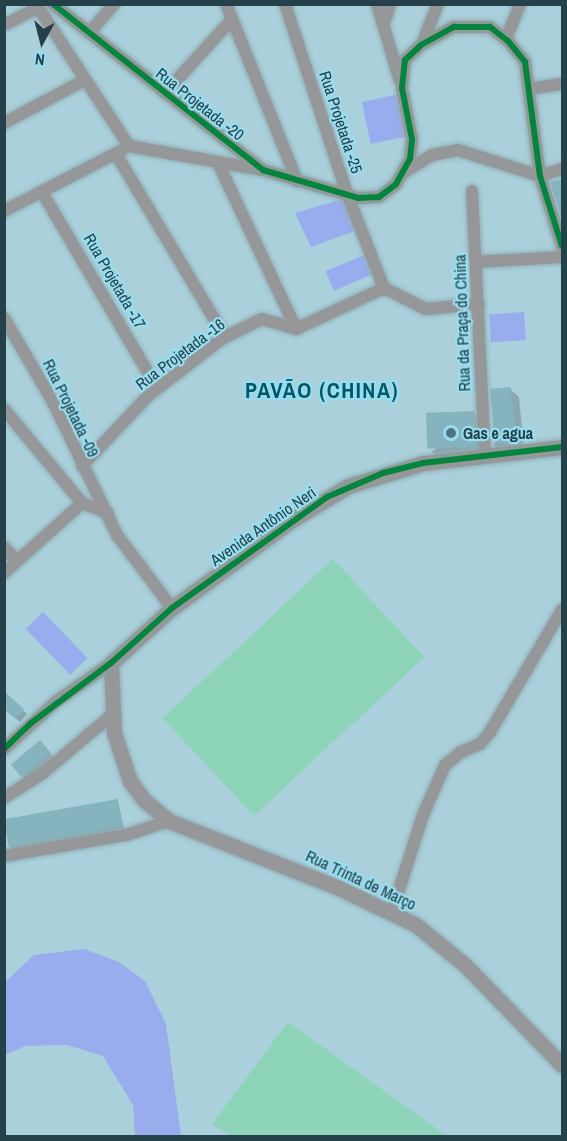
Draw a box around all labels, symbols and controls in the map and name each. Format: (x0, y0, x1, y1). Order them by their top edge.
north arrow (12, 12, 72, 72)
text: N (34, 48, 46, 71)
street label: Rua Projetada -20 (152, 64, 248, 144)
street label: Rua Projetada -25 (315, 68, 367, 176)
street label: Rua Projetada -17 (80, 230, 150, 332)
street label: Rua da Praça do China (450, 254, 474, 392)
street label: Rua Projetada -16 (132, 314, 228, 394)
street label: Rua Projetada -09 (39, 356, 103, 460)
district label: PAVÃO (CHINA) (245, 378, 399, 404)
place label: Gas e agua (463, 423, 533, 443)
marker: Gas e agua (444, 426, 458, 440)
street label: Avenida Antônio Neri (206, 482, 320, 570)
street label: Rua Trinta de Março (303, 846, 419, 914)

